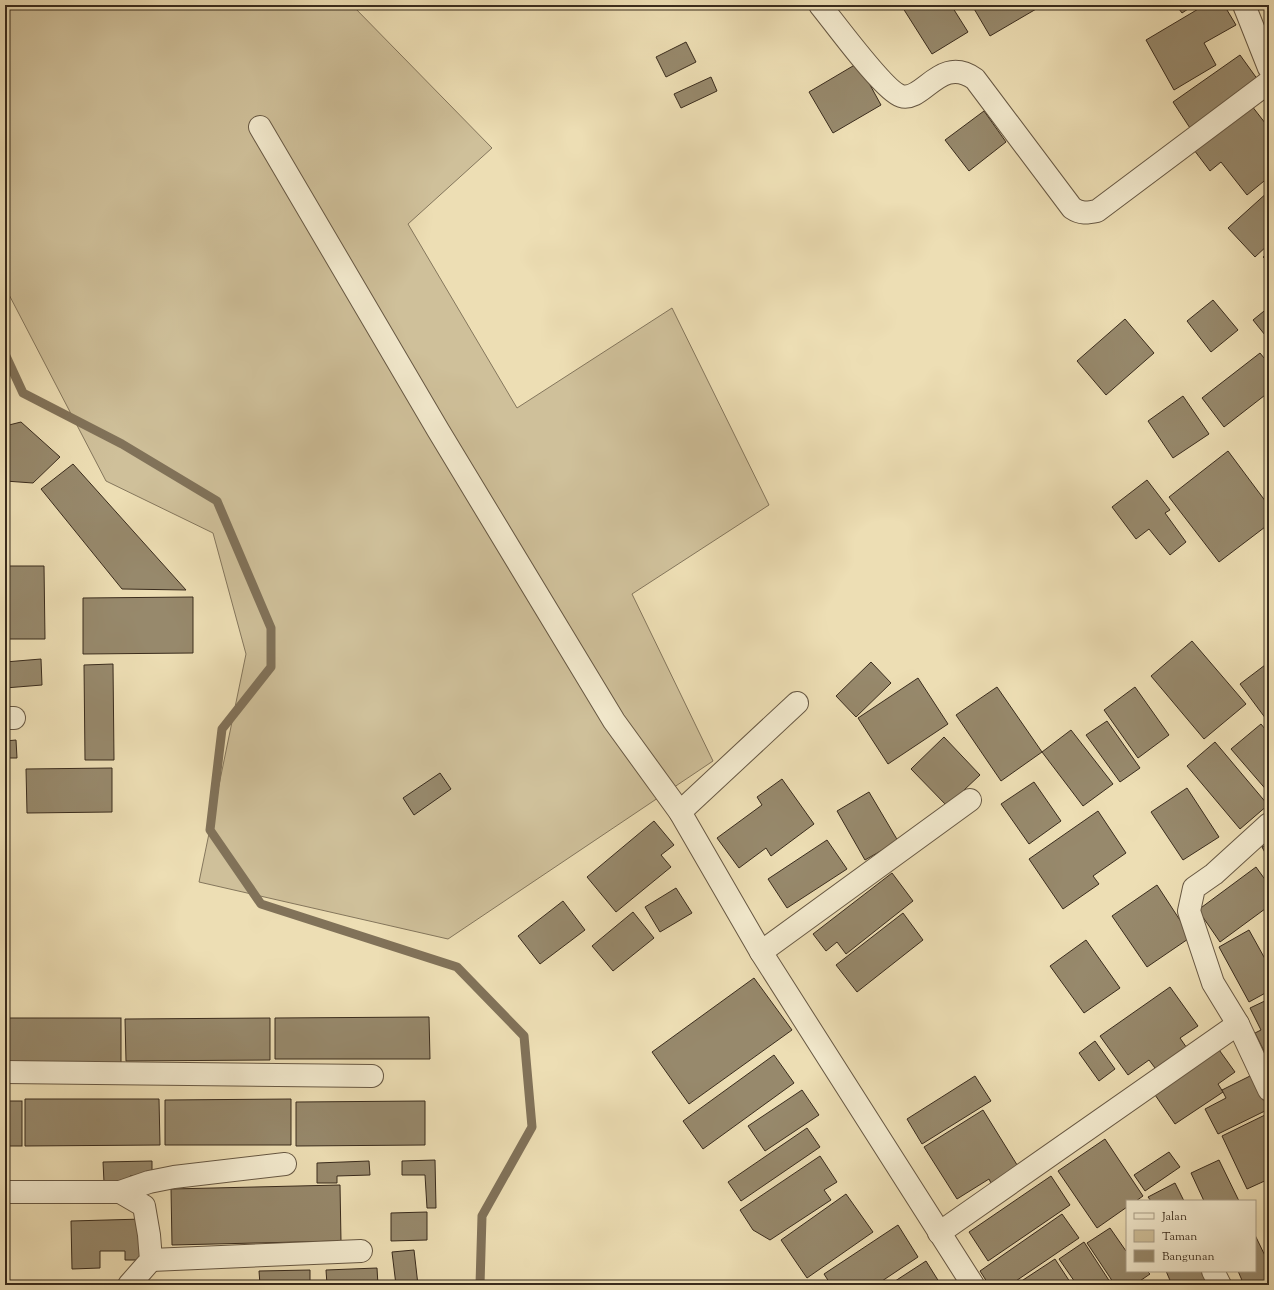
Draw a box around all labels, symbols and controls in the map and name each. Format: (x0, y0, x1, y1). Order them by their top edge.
legend (1126, 1200, 1256, 1272)
text: Jalan (1161, 1208, 1187, 1226)
text: Taman (1162, 1228, 1197, 1246)
text: Bangunan (1162, 1248, 1215, 1266)

